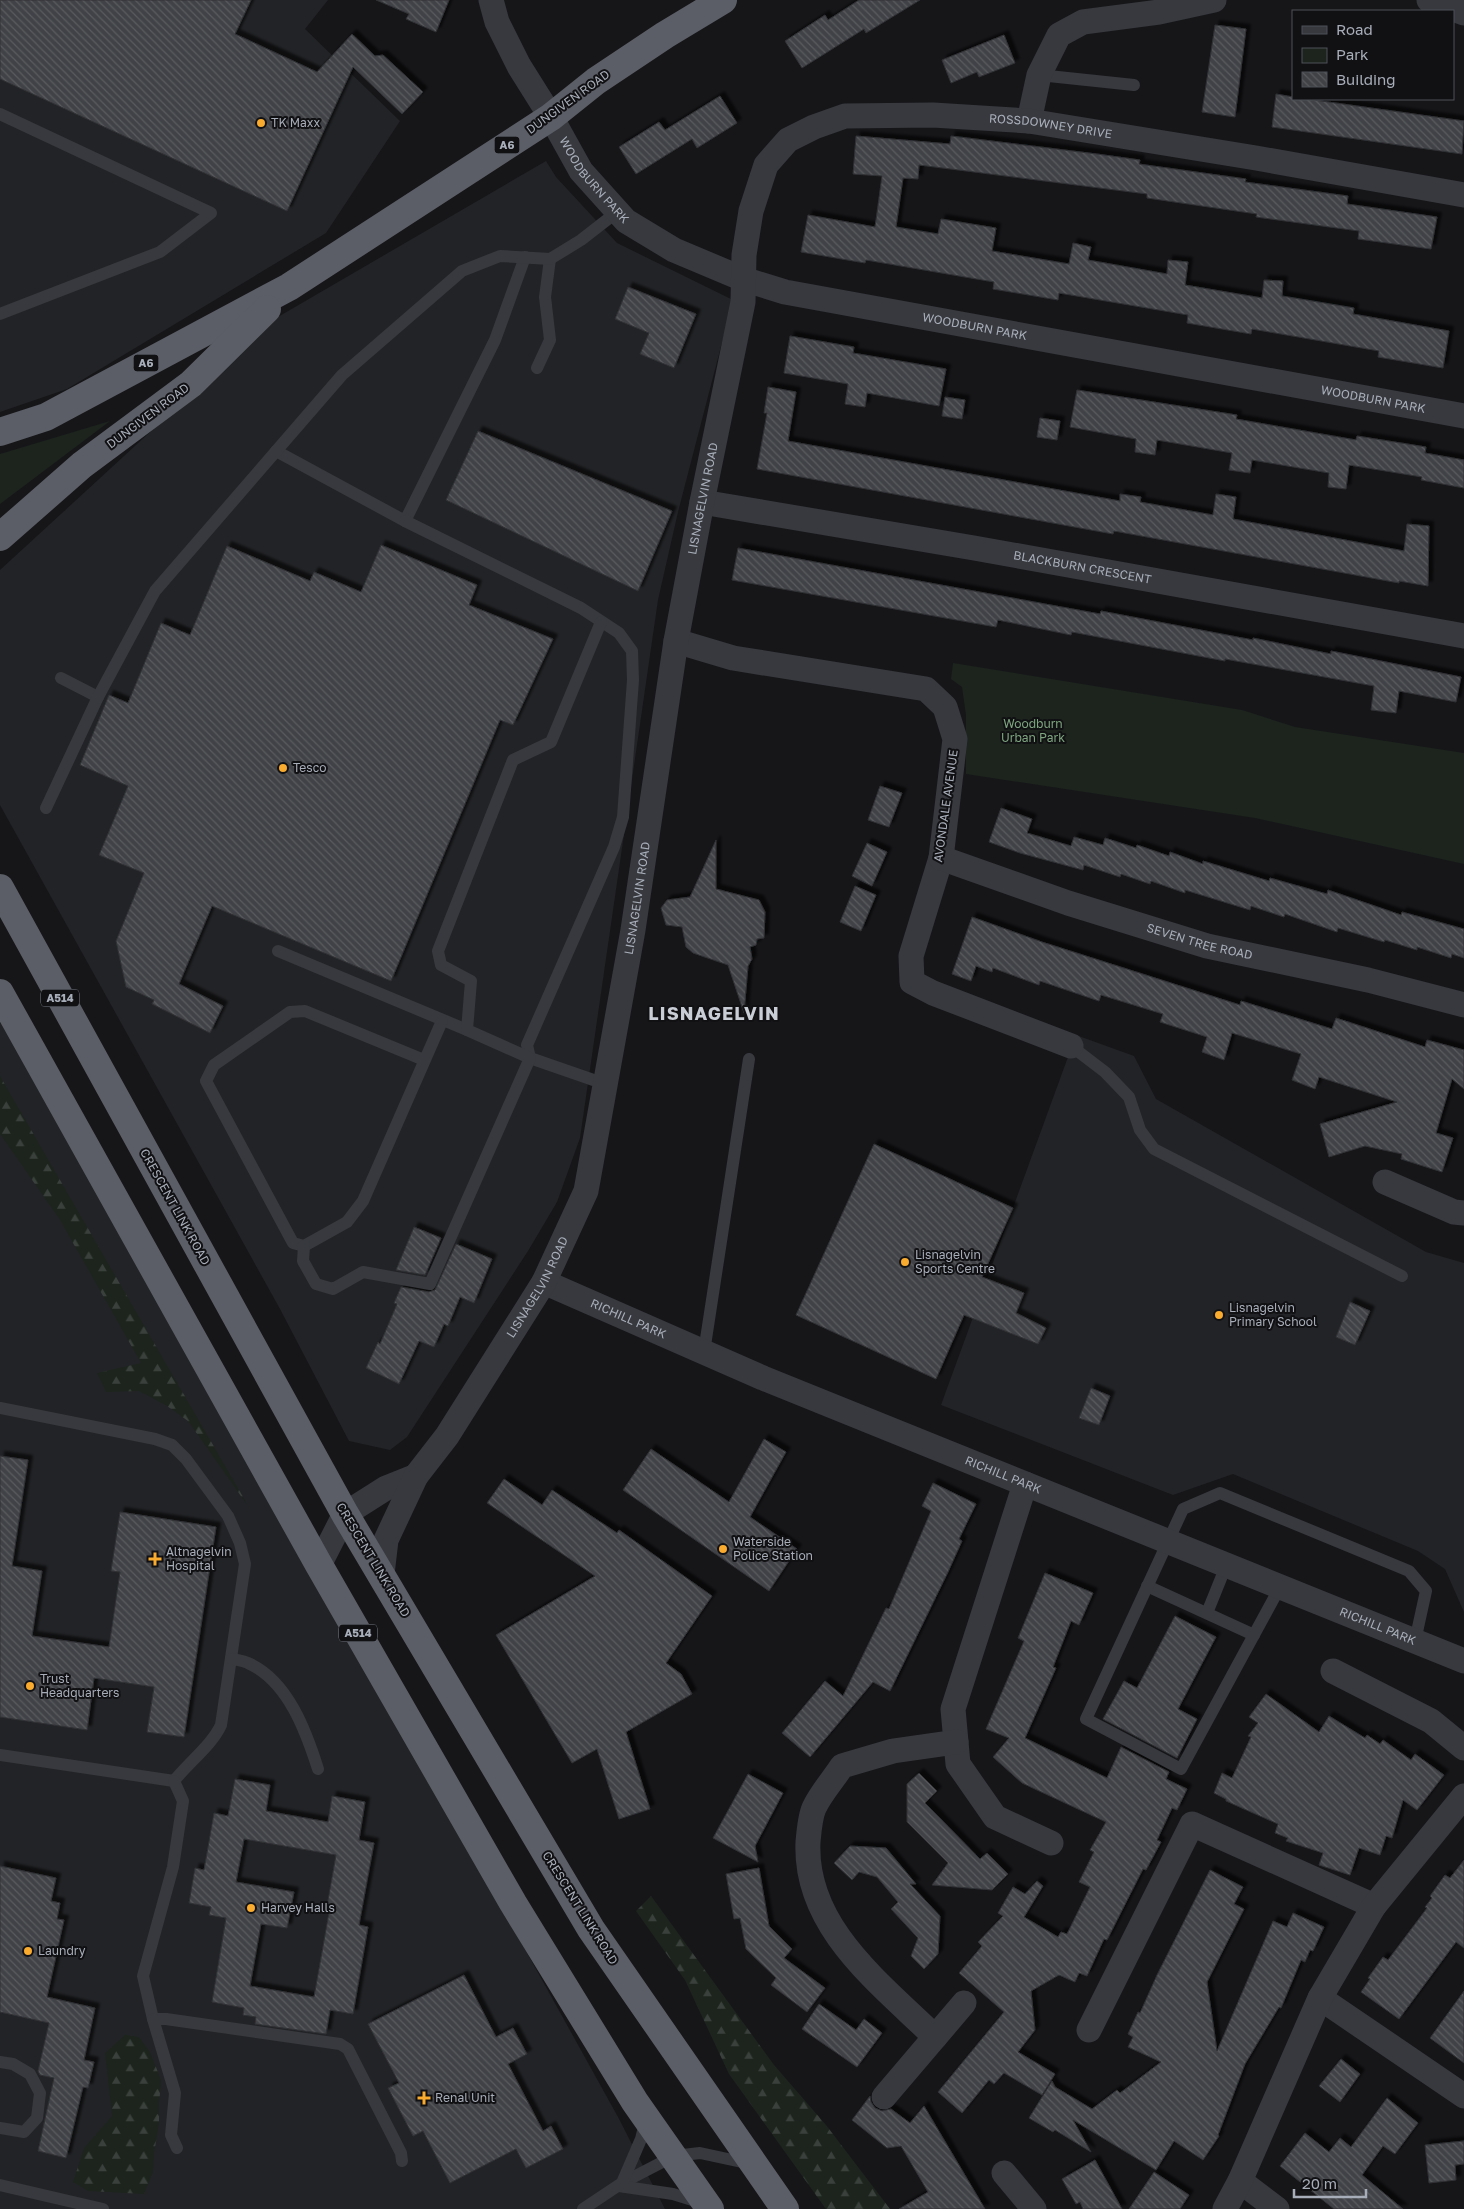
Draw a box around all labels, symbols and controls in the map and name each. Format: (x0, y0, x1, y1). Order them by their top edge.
legend (1292, 10, 1454, 100)
text: Road (1336, 20, 1373, 38)
text: Park (1336, 45, 1369, 63)
street label: DUNGIVEN ROAD (523, 66, 612, 137)
text: Building (1336, 70, 1396, 88)
street label: ROSSDOWNEY DRIVE (988, 111, 1113, 141)
place label: TK Maxx (271, 115, 321, 130)
marker: TK Maxx (255, 117, 267, 129)
street label: WOODBURN PARK (556, 134, 632, 226)
road number: A6 (494, 136, 520, 154)
street label: WOODBURN PARK (921, 309, 1028, 343)
road number: A6 (134, 354, 158, 372)
street label: DUNGIVEN ROAD (104, 380, 192, 451)
street label: WOODBURN PARK (1320, 382, 1427, 416)
street label: LISNAGELVIN ROAD (684, 441, 721, 556)
street label: BLACKBURN CRESCENT (1012, 547, 1153, 587)
park label: Woodburn Urban Park (1001, 716, 1065, 745)
street label: AVONDALE AVENUE (930, 749, 961, 863)
place label: Tesco (293, 760, 326, 775)
marker: Tesco (277, 762, 289, 774)
street label: LISNAGELVIN ROAD (621, 841, 653, 956)
street label: SEVEN TREE ROAD (1145, 920, 1254, 962)
road number: A514 (41, 990, 79, 1006)
district label: LISNAGELVIN (648, 1002, 780, 1024)
street label: CRESCENT LINK ROAD (137, 1146, 214, 1268)
street label: LISNAGELVIN ROAD (503, 1234, 571, 1340)
place label: Lisnagelvin Sports Centre (915, 1247, 995, 1276)
marker: Lisnagelvin Sports Centre (899, 1256, 911, 1268)
street label: RICHILL PARK (588, 1295, 669, 1342)
place label: Lisnagelvin Primary School (1229, 1300, 1317, 1329)
marker: Lisnagelvin Primary School (1213, 1309, 1225, 1321)
street label: RICHILL PARK (963, 1452, 1044, 1497)
street label: CRESCENT LINK ROAD (333, 1500, 413, 1620)
place label: Waterside Police Station (733, 1534, 813, 1563)
marker: Waterside Police Station (717, 1543, 729, 1555)
place label: Altnagelvin Hospital (166, 1544, 232, 1573)
marker: Altnagelvin Hospital (148, 1552, 162, 1566)
street label: RICHILL PARK (1337, 1604, 1418, 1648)
road number: A514 (339, 1625, 377, 1642)
place label: Trust Headquarters (40, 1671, 119, 1700)
marker: Trust Headquarters (24, 1680, 36, 1692)
street label: CRESCENT LINK ROAD (539, 1848, 621, 1967)
place label: Harvey Halls (261, 1900, 335, 1915)
marker: Harvey Halls (245, 1902, 257, 1914)
place label: Laundry (38, 1943, 86, 1958)
marker: Laundry (22, 1945, 34, 1957)
place label: Renal Unit (435, 2090, 495, 2105)
marker: Renal Unit (417, 2091, 431, 2105)
scale bar (1294, 2166, 1366, 2198)
text: 20 m (1302, 2174, 1337, 2192)

